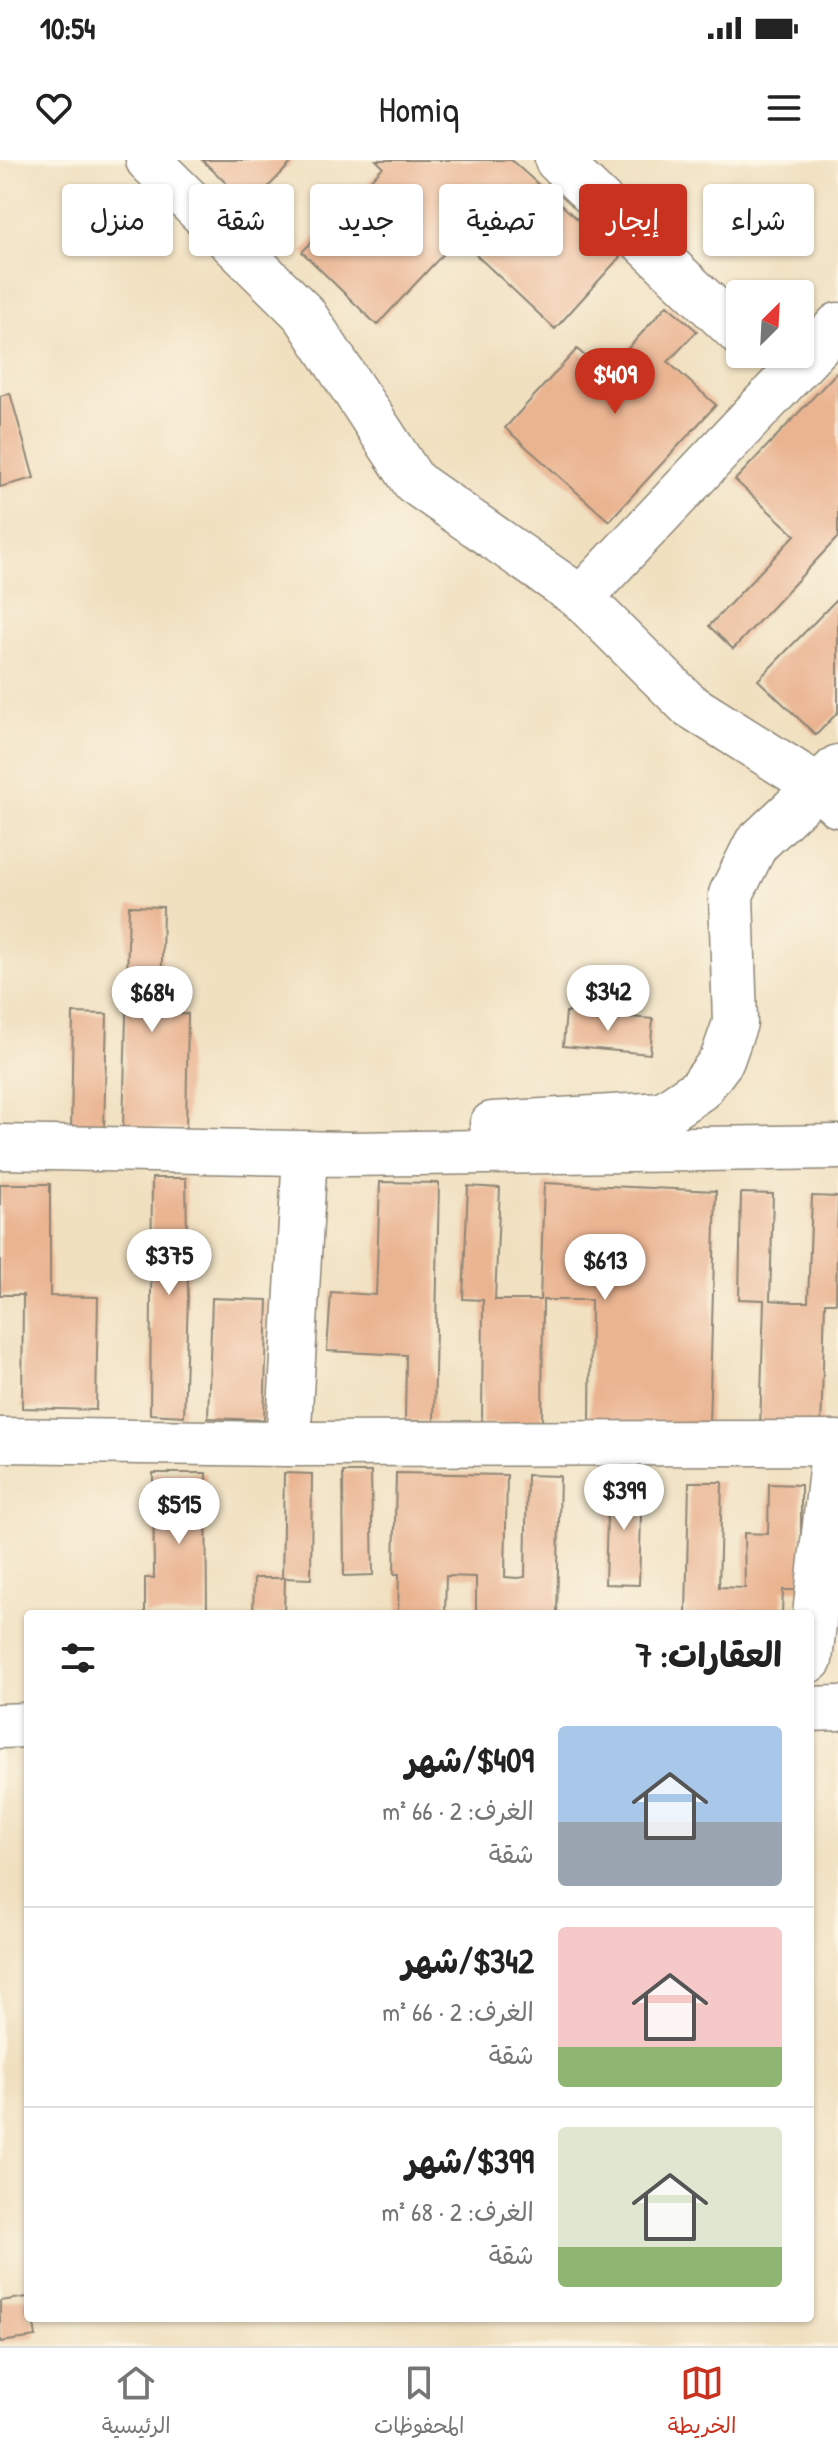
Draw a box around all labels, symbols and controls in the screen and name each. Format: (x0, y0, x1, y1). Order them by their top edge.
text: 10:54 (40, 8, 95, 48)
text: Homiq (379, 84, 459, 133)
icon: heart (32, 86, 76, 130)
icon: menu (762, 86, 806, 130)
chip: منزل (62, 184, 173, 256)
chip: شقة (189, 184, 294, 256)
chip: جديد (310, 184, 423, 256)
chip: تصفية (439, 184, 563, 256)
chip: إيجار (579, 184, 687, 256)
chip: شراء (703, 184, 814, 256)
north arrow (726, 280, 814, 368)
map controls (726, 280, 814, 368)
pin: $409 (568, 348, 662, 416)
text: $409 (593, 356, 637, 391)
pin: $342 (561, 965, 655, 1033)
pin: $684 (105, 966, 199, 1034)
text: $342 (585, 973, 631, 1008)
text: $684 (130, 974, 174, 1009)
pin: $375 (122, 1229, 216, 1297)
pin: $613 (558, 1234, 652, 1302)
text: $375 (145, 1237, 193, 1272)
text: $613 (583, 1242, 627, 1277)
pin: $399 (577, 1464, 671, 1532)
text: $399 (602, 1472, 646, 1507)
pin: $515 (132, 1478, 226, 1546)
text: $515 (157, 1486, 201, 1521)
text: العقارات: 7 (636, 1632, 782, 1678)
icon: filters (56, 1636, 100, 1680)
text: $409/شهر (405, 1737, 534, 1783)
icon: home (622, 1758, 718, 1854)
text: الغرف: 2 · 66 m² (382, 1793, 534, 1828)
text: شقة (489, 1836, 534, 1871)
text: $342/شهر (402, 1938, 534, 1984)
icon: home (622, 1959, 718, 2055)
text: الغرف: 2 · 66 m² (382, 1994, 534, 2029)
text: شقة (489, 2037, 534, 2072)
text: $399/شهر (406, 2138, 534, 2184)
icon: home (622, 2159, 718, 2255)
text: الغرف: 2 · 68 m² (381, 2194, 534, 2229)
text: شقة (489, 2237, 534, 2272)
tab: الرئيسية (102, 2361, 171, 2445)
tab: المحفوظات (374, 2361, 465, 2445)
tab: الخريطة (668, 2361, 736, 2445)

